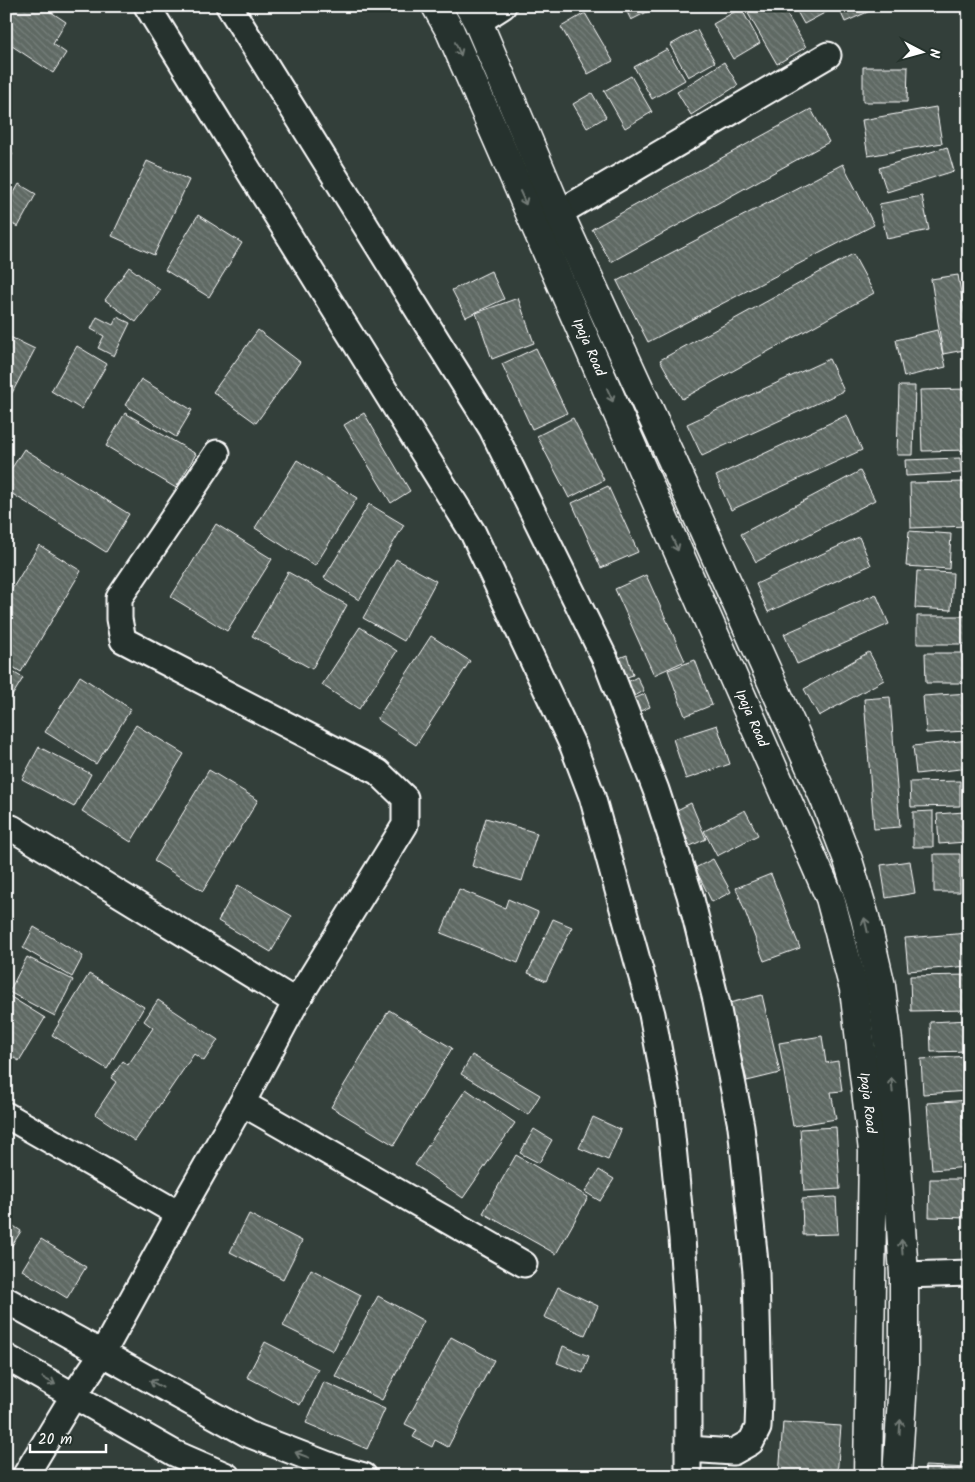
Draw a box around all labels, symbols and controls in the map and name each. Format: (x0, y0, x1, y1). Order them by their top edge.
north arrow (898, 28, 948, 78)
one-way arrow (454, 41, 464, 56)
text: N (923, 48, 945, 59)
one-way arrow (519, 190, 529, 205)
street label: Ipaja Road (566, 315, 611, 381)
one-way arrow (605, 387, 615, 402)
one-way arrow (670, 536, 680, 551)
street label: Ipaja Road (729, 686, 774, 752)
one-way arrow (861, 917, 870, 933)
street label: Ipaja Road (853, 1071, 882, 1136)
one-way arrow (887, 1077, 896, 1093)
one-way arrow (898, 1240, 907, 1256)
one-way arrow (41, 1376, 56, 1386)
one-way arrow (149, 1379, 164, 1388)
one-way arrow (896, 1419, 905, 1435)
scale bar (30, 1422, 106, 1454)
text: 20 m (38, 1428, 72, 1452)
one-way arrow (294, 1450, 310, 1459)

